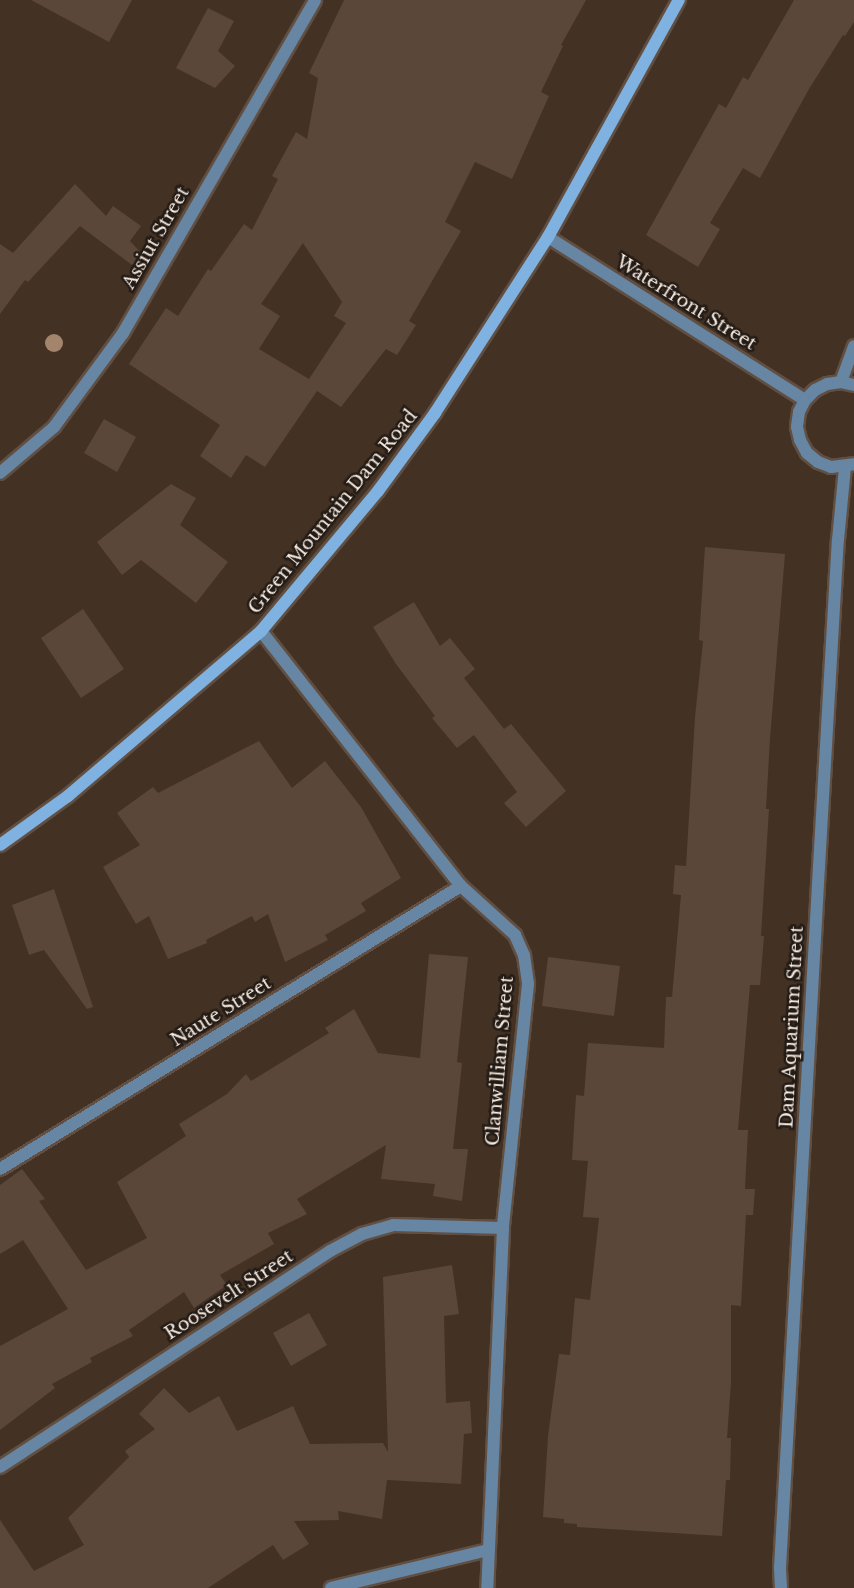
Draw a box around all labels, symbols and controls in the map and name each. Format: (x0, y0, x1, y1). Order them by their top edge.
street label: Assiut Street (118, 183, 194, 293)
street label: Waterfront Street (612, 251, 760, 355)
street label: Green Mountain Dam Road (244, 406, 422, 618)
street label: Dam Aquarium Street (776, 925, 808, 1129)
street label: Naute Street (167, 973, 275, 1051)
street label: Clanwilliam Street (482, 975, 518, 1147)
street label: Roosevelt Street (161, 1245, 297, 1345)

